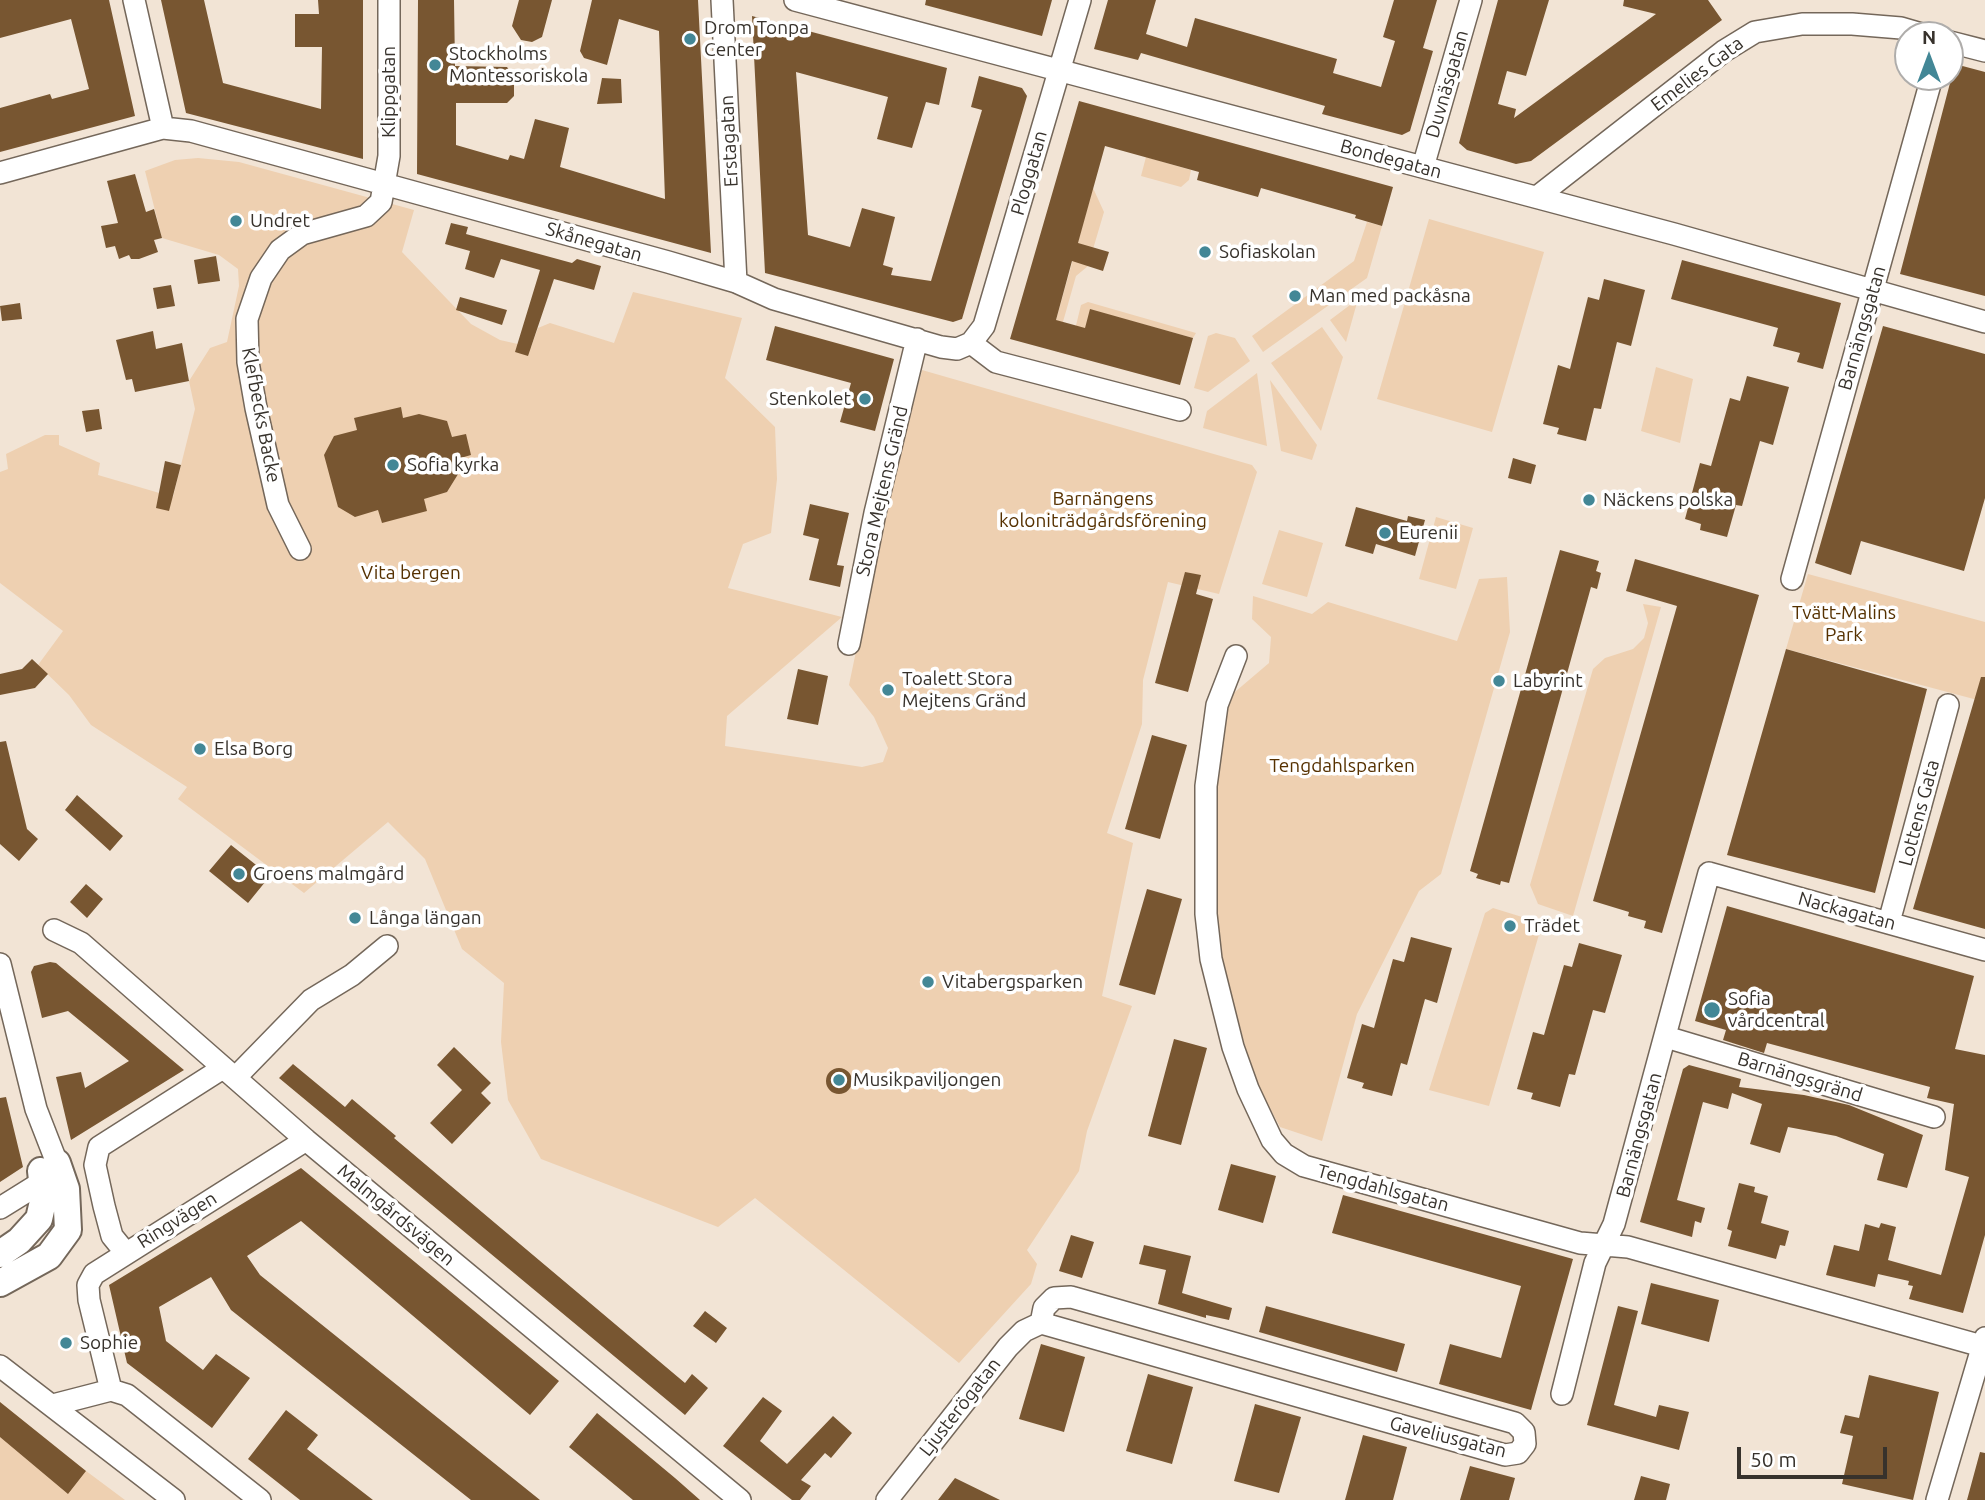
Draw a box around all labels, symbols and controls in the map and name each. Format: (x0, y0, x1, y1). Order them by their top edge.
place label: Drom Tonpa Center (704, 17, 809, 61)
north arrow (1894, 21, 1964, 91)
text: N (1922, 26, 1936, 48)
street label: Duvnäsgatan (1421, 27, 1473, 141)
marker: Drom Tonpa Center (682, 31, 698, 47)
street label: Emelies Gata (1646, 32, 1748, 116)
place label: Stockholms Montessoriskola (449, 43, 588, 87)
street label: Klippgatan (378, 46, 400, 138)
marker: Stockholms Montessoriskola (427, 57, 443, 73)
street label: Erstagatan (715, 94, 743, 188)
street label: Ploggatan (1006, 128, 1052, 218)
street label: Bondegatan (1338, 134, 1444, 184)
place label: Undret (250, 210, 310, 232)
marker: Undret (228, 213, 244, 229)
street label: Skånegatan (543, 217, 645, 267)
place label: Sofiaskolan (1219, 241, 1316, 263)
marker: Sofiaskolan (1197, 244, 1213, 260)
street label: Barnängsgatan (1833, 263, 1891, 393)
place label: Man med packåsna (1309, 285, 1471, 307)
marker: Man med packåsna (1287, 288, 1303, 304)
street label: Klefbecks Backe (237, 345, 285, 485)
place label: Stenkolet (769, 388, 851, 410)
marker: Stenkolet (857, 391, 873, 407)
street label: Stora Mejtens Gränd (851, 404, 913, 578)
place label: Sofia kyrka (407, 454, 499, 476)
marker: Sofia kyrka (385, 457, 401, 473)
park label: Barnängens koloniträdgårdsförening (999, 488, 1207, 532)
place label: Näckens polska (1603, 489, 1733, 511)
marker: Näckens polska (1581, 492, 1597, 508)
place label: Eurenii (1399, 522, 1458, 544)
marker: Eurenii (1377, 525, 1393, 541)
park label: Vita bergen (361, 562, 461, 584)
park label: Tvätt-Malins Park (1792, 602, 1896, 646)
place label: Toalett Stora Mejtens Gränd (902, 668, 1026, 712)
place label: Labyrint (1513, 670, 1583, 692)
marker: Labyrint (1491, 673, 1507, 689)
marker: Toalett Stora Mejtens Gränd (880, 682, 896, 698)
place label: Elsa Borg (214, 738, 293, 760)
marker: Elsa Borg (192, 741, 208, 757)
park label: Tengdahlsparken (1269, 755, 1415, 777)
street label: Lottens Gata (1894, 757, 1944, 869)
place label: Groens malmgård (253, 863, 404, 885)
marker: Groens malmgård (231, 866, 247, 882)
street label: Nackagatan (1796, 887, 1898, 935)
place label: Långa längan (369, 907, 482, 929)
marker: Långa längan (347, 910, 363, 926)
place label: Trädet (1524, 915, 1580, 937)
marker: Trädet (1502, 918, 1518, 934)
place label: Vitabergsparken (942, 971, 1083, 993)
marker: Vitabergsparken (920, 974, 936, 990)
place label: Sofia vårdcentral (1728, 988, 1825, 1032)
marker: Sofia vårdcentral (1702, 1000, 1722, 1020)
street label: Barnängsgränd (1735, 1047, 1865, 1107)
place label: Musikpaviljongen (853, 1069, 1001, 1091)
street label: Barnängsgatan (1611, 1070, 1667, 1200)
marker: Musikpaviljongen (831, 1072, 847, 1088)
street label: Malmgårdsvägen (333, 1159, 459, 1271)
street label: Tengdahlsgatan (1315, 1159, 1451, 1217)
street label: Ringvägen (133, 1187, 221, 1253)
place label: Sophie (80, 1332, 138, 1354)
marker: Sophie (58, 1335, 74, 1351)
street label: Ljusterögatan (915, 1353, 1005, 1461)
street label: Gaveliusgatan (1387, 1411, 1509, 1463)
scale bar (1740, 1434, 1890, 1478)
text: 50 m (1750, 1447, 1797, 1471)

